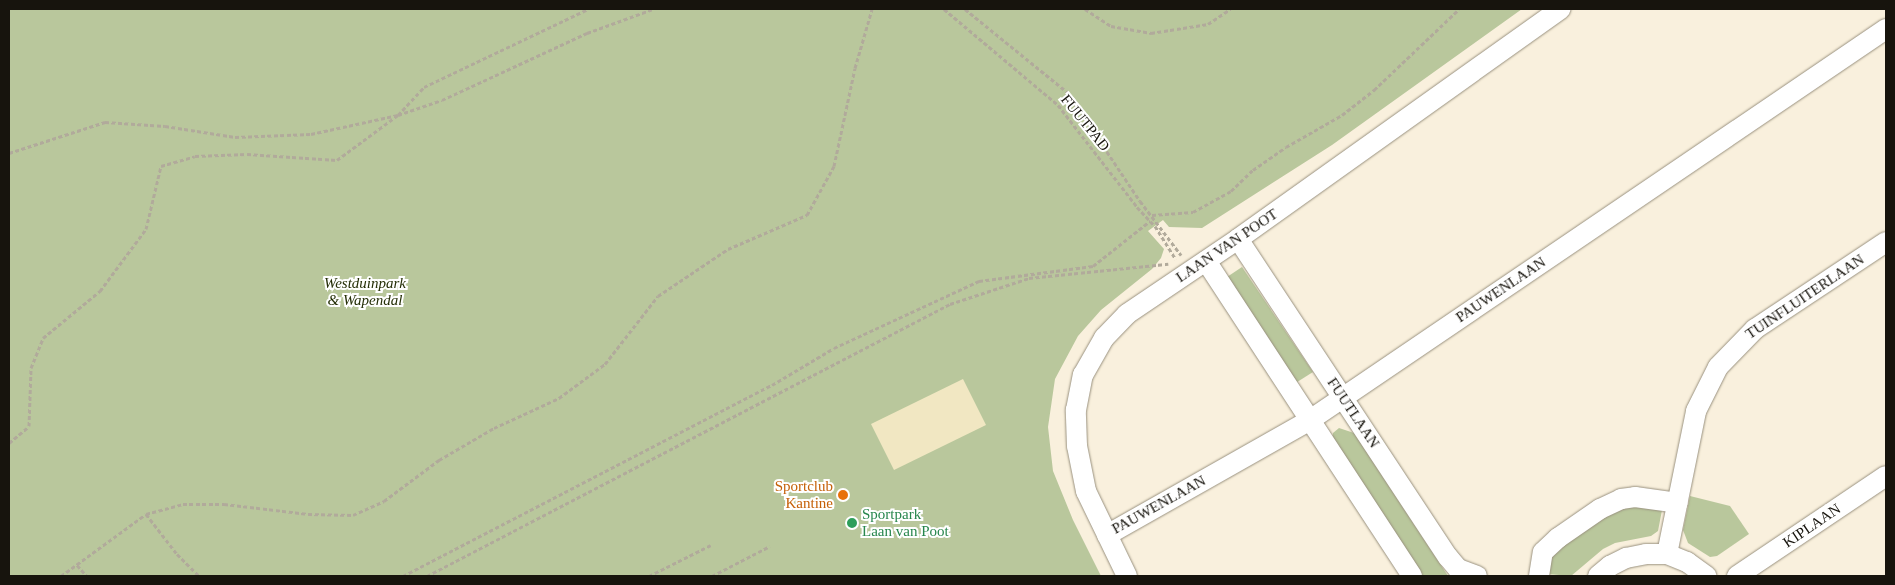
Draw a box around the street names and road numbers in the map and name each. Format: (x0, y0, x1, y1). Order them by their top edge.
street label: FUUTPAD (1057, 91, 1113, 155)
street label: LAAN VAN POOT (1173, 205, 1281, 287)
street label: TUINFLUITERLAAN (1742, 251, 1868, 343)
street label: PAUWENLAAN (1453, 253, 1549, 327)
street label: FUUTLAAN (1323, 374, 1383, 452)
street label: PAUWENLAAN (1109, 472, 1209, 538)
street label: KIPLAAN (1780, 500, 1844, 552)

